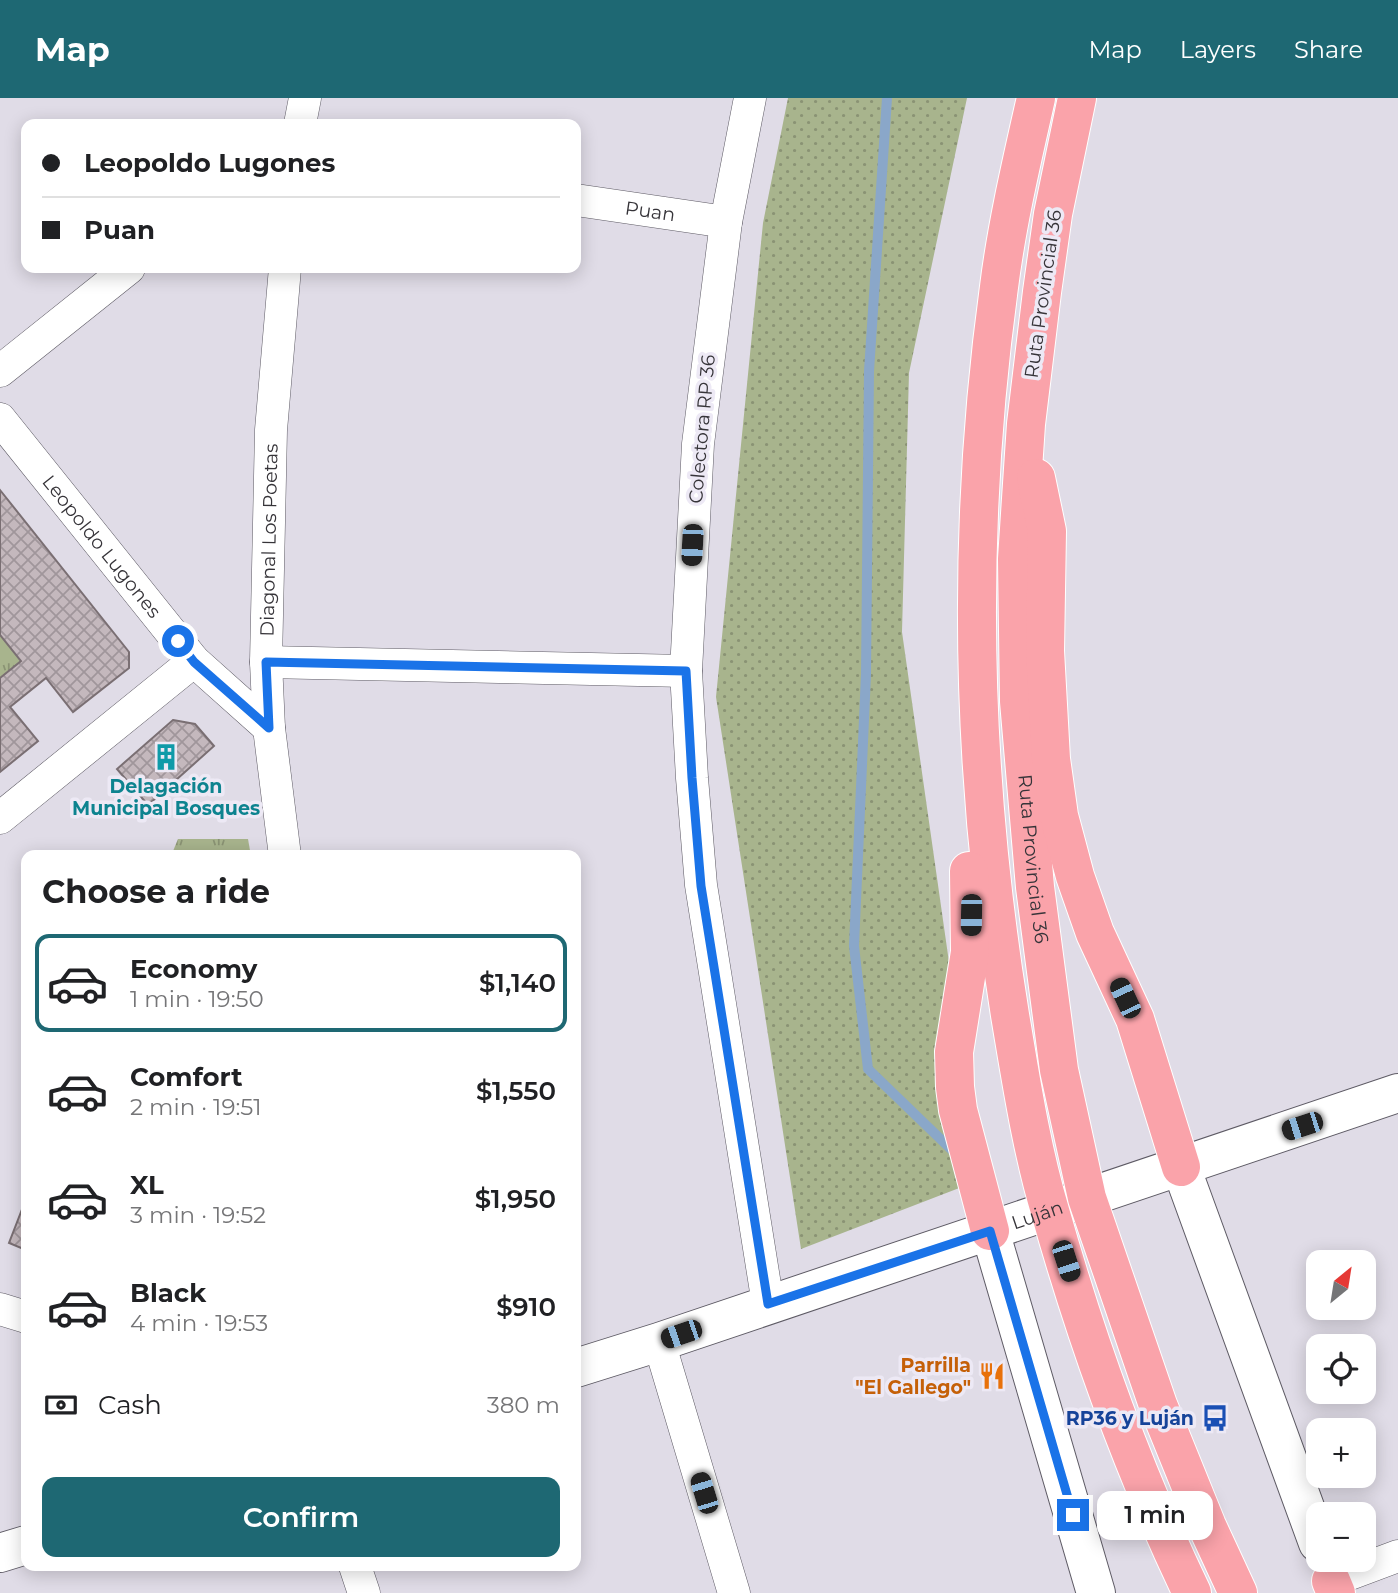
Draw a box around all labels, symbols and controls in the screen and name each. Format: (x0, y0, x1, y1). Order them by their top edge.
text: Map (35, 29, 110, 69)
text: Map (1088, 35, 1142, 64)
text: Layers (1180, 35, 1256, 64)
text: Share (1294, 35, 1363, 64)
text: Leopoldo Lugones (84, 147, 335, 179)
street label: Puan (624, 196, 677, 226)
street label: Ruta Provincial 36 (1020, 208, 1066, 380)
text: Puan (84, 214, 155, 246)
street label: Colectora RP 36 (684, 354, 720, 504)
street label: Diagonal Los Poetas (255, 443, 282, 637)
street label: Leopoldo Lugones (38, 470, 166, 622)
car (681, 523, 704, 567)
route start (162, 625, 194, 657)
building icon: Delagación Municipal Bosques (151, 742, 181, 772)
street label: Ruta Provincial 36 (1014, 773, 1054, 945)
place label: Delagación Municipal Bosques (72, 775, 260, 820)
text: Choose a ride (42, 872, 270, 911)
car (961, 894, 982, 936)
icon: car (46, 952, 109, 1015)
text: Economy (130, 953, 257, 985)
text: $1,140 (479, 967, 556, 999)
car (1107, 975, 1144, 1021)
text: 1 min · 19:50 (130, 985, 264, 1013)
icon: car (46, 1060, 109, 1123)
text: Comfort (130, 1061, 242, 1093)
text: $1,550 (476, 1075, 556, 1107)
text: 2 min · 19:51 (130, 1093, 262, 1121)
car (1279, 1110, 1326, 1142)
icon: car (46, 1168, 109, 1231)
text: XL (130, 1169, 164, 1201)
text: $1,950 (475, 1183, 556, 1215)
street label: Luján (1008, 1195, 1066, 1234)
text: 3 min · 19:52 (130, 1201, 266, 1229)
car (1050, 1238, 1083, 1284)
north arrow (1306, 1250, 1376, 1320)
map controls (1306, 1250, 1376, 1572)
icon: car (46, 1276, 109, 1339)
text: Black (130, 1277, 206, 1309)
text: $910 (496, 1291, 556, 1323)
text: 4 min · 19:53 (130, 1309, 268, 1337)
car (658, 1317, 705, 1351)
button: locate (1306, 1334, 1376, 1404)
place label: Parrilla "El Gallego" (855, 1354, 971, 1399)
restaurant icon: Parrilla "El Gallego" (977, 1361, 1007, 1391)
icon: cash (42, 1386, 80, 1424)
text: Cash (98, 1389, 162, 1421)
text: 380 m (487, 1391, 560, 1419)
bus stop icon: RP36 y Luján (1200, 1403, 1230, 1433)
place label: RP36 y Luján (1066, 1407, 1194, 1430)
button: + (1306, 1418, 1376, 1488)
car (688, 1470, 721, 1516)
button: Confirm (42, 1477, 560, 1557)
callout: 1 min (1098, 1490, 1213, 1540)
route end (1057, 1499, 1089, 1531)
text: 1 min (1124, 1501, 1186, 1529)
button: − (1306, 1502, 1376, 1572)

